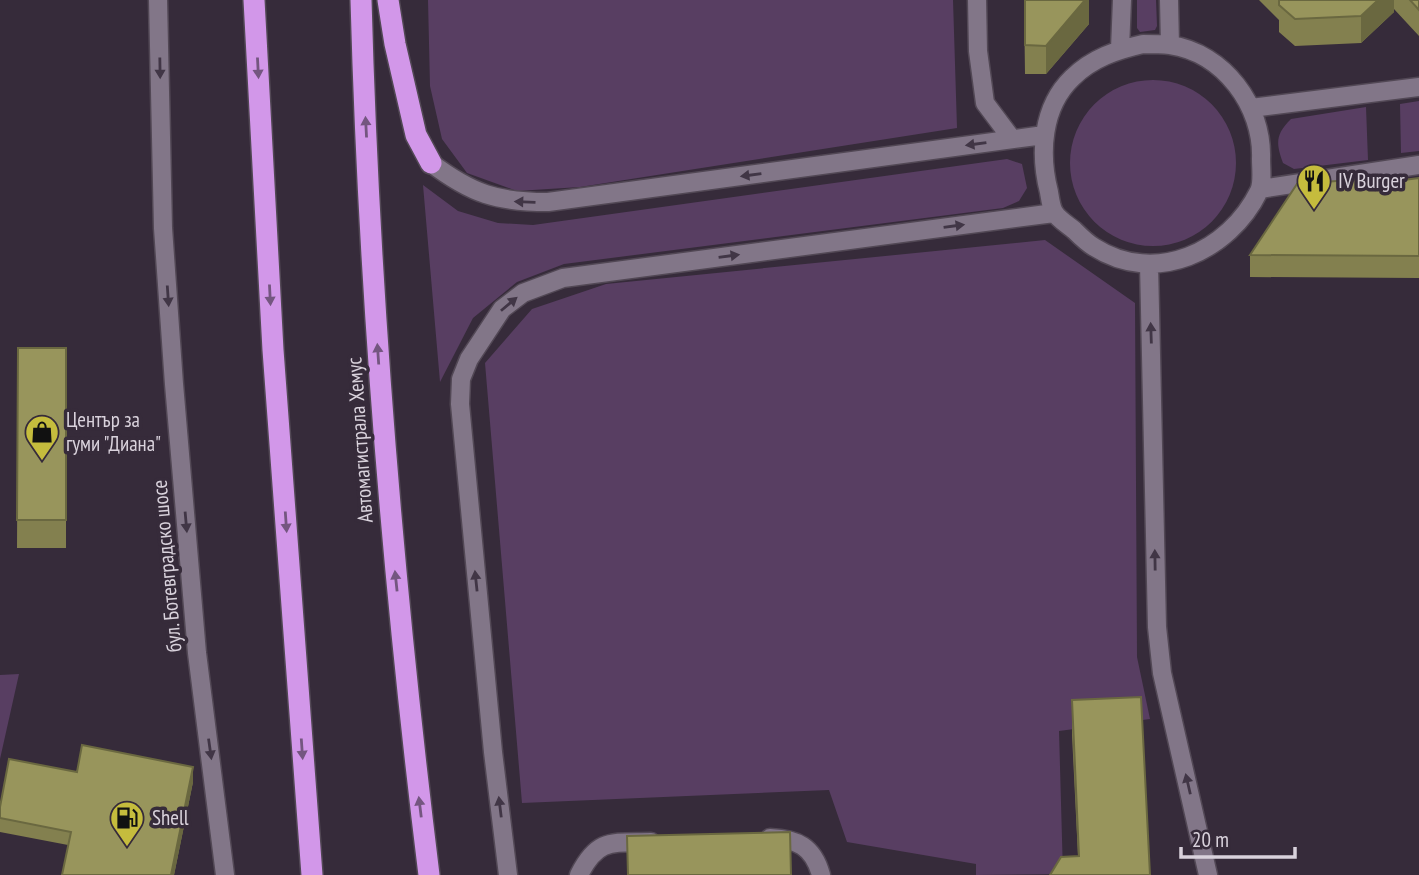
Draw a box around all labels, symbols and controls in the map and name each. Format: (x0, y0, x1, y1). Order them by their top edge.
one-way arrow (154, 57, 166, 79)
one-way arrow (252, 57, 263, 79)
one-way arrow (361, 116, 372, 138)
one-way arrow (965, 138, 987, 149)
restaurant icon: IV Burger (1295, 162, 1333, 211)
place label: IV Burger (1338, 167, 1405, 194)
one-way arrow (740, 169, 762, 180)
one-way arrow (514, 196, 536, 207)
one-way arrow (943, 221, 965, 232)
one-way arrow (718, 251, 740, 262)
one-way arrow (163, 285, 174, 307)
one-way arrow (264, 285, 275, 307)
one-way arrow (501, 297, 518, 312)
one-way arrow (1146, 322, 1157, 344)
one-way arrow (372, 343, 383, 365)
street label: Автомагистрала Хемус (340, 356, 379, 524)
place label: Център за гуми "Диана" (66, 406, 161, 457)
shop icon: Център за гуми "Диана" (23, 413, 61, 462)
street label: бул. Ботевградско шосе (146, 479, 187, 653)
one-way arrow (280, 511, 291, 533)
one-way arrow (181, 512, 192, 534)
one-way arrow (1150, 549, 1161, 571)
one-way arrow (390, 570, 401, 592)
one-way arrow (470, 570, 481, 592)
one-way arrow (204, 738, 215, 760)
one-way arrow (297, 738, 308, 760)
one-way arrow (1182, 773, 1193, 795)
one-way arrow (415, 796, 426, 818)
one-way arrow (494, 796, 505, 818)
fuel station icon: Shell (108, 799, 146, 848)
place label: Shell (152, 804, 189, 831)
scale bar (1181, 816, 1295, 860)
text: 20 m (1192, 826, 1229, 853)

